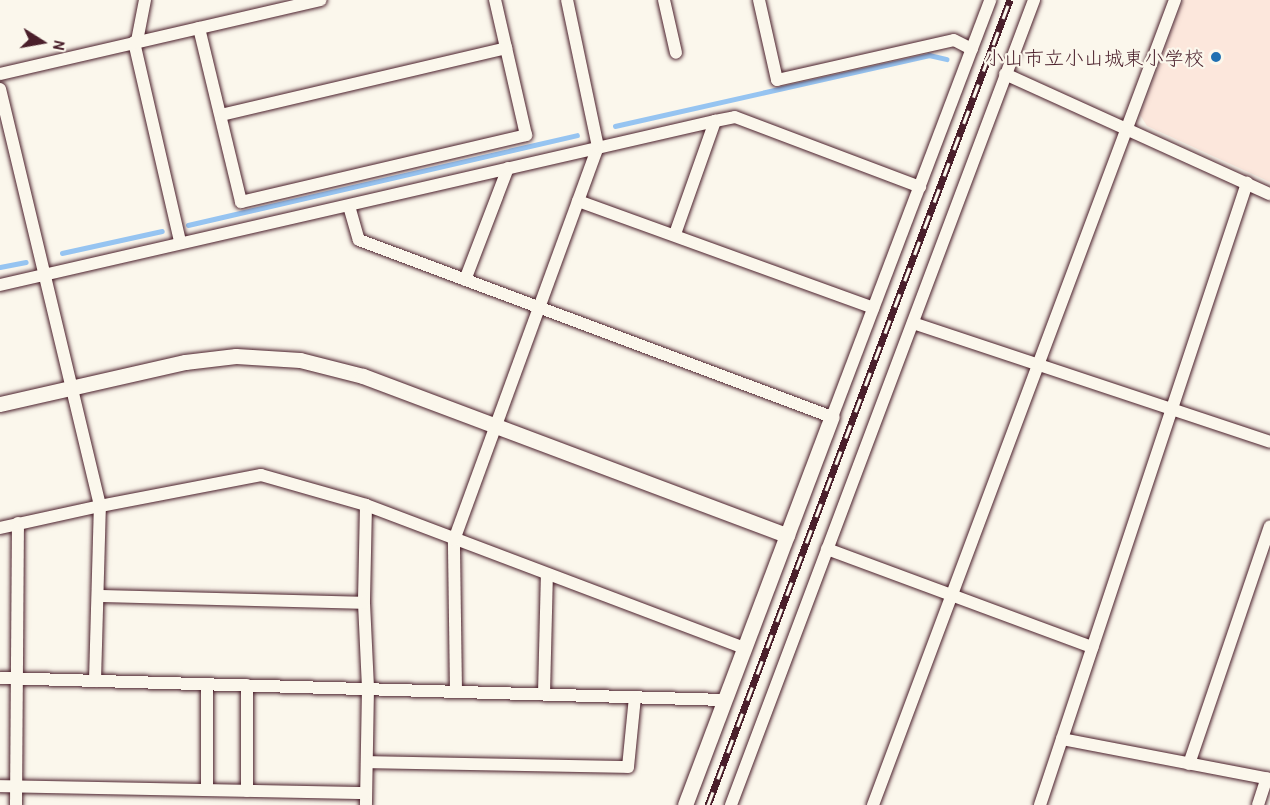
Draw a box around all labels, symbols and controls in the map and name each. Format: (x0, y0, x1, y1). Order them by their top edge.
north arrow (12, 12, 72, 72)
text: N (48, 39, 71, 52)
place label: 小山市立小山城東小学校 (984, 45, 1204, 69)
marker: 小山市立小山城東小学校 (1209, 50, 1223, 64)

